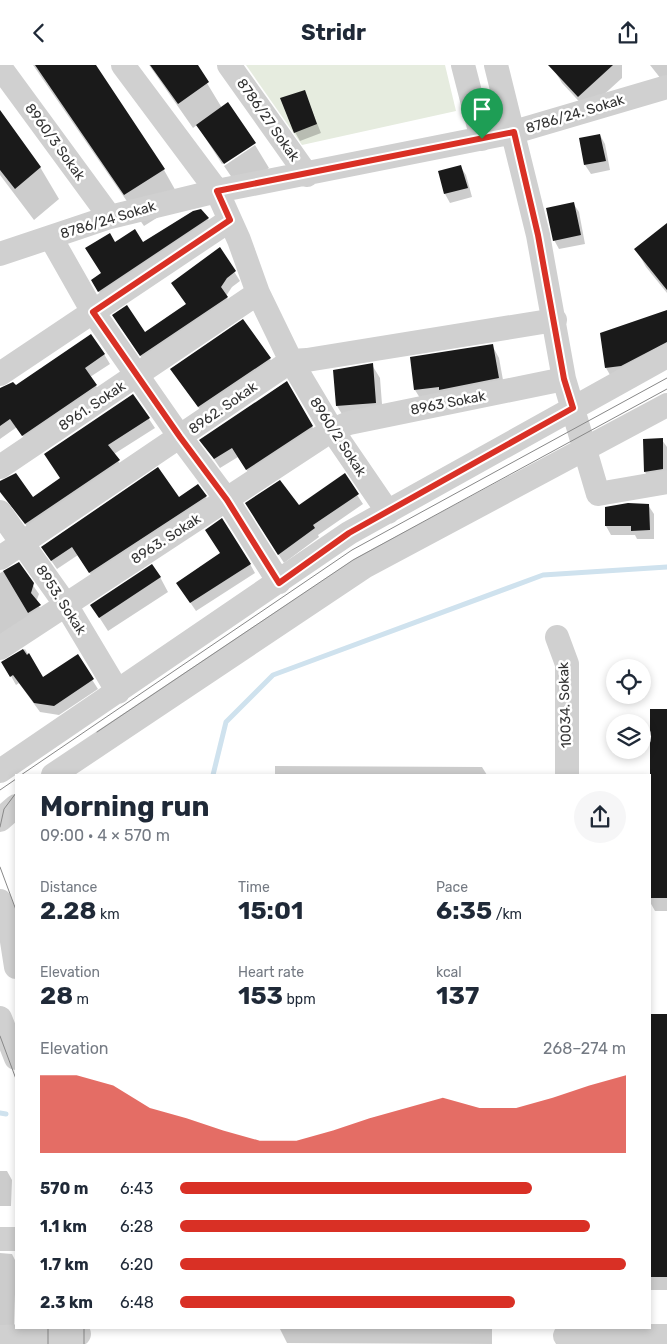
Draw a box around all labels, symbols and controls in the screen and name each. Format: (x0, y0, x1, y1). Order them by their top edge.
icon: back (25, 19, 53, 47)
text: Stridr (301, 19, 366, 46)
icon: share (614, 19, 642, 47)
street label: 8786/27 Sokak (233, 75, 303, 165)
pin (461, 88, 503, 139)
street label: 8786/24. Sokak (524, 91, 627, 137)
icon: arrive (468, 95, 496, 123)
street label: 8960/3 Sokak (21, 100, 89, 185)
street label: 8786/24 Sokak (58, 197, 159, 243)
street label: 8961. Sokak (55, 377, 129, 435)
street label: 8962. Sokak (186, 378, 261, 438)
street label: 8963 Sokak (409, 387, 488, 419)
street label: 8960/2 Sokak (306, 394, 370, 480)
street label: 8963. Sokak (128, 510, 205, 568)
street label: 8953. Sokak (32, 562, 90, 639)
map controls (606, 659, 651, 759)
button: locate (606, 659, 651, 704)
street label: 10034. Sokak (555, 661, 575, 748)
button: layers (606, 714, 651, 759)
text: Morning run (40, 790, 209, 823)
button: share (574, 791, 626, 843)
text: 09:00 · 4 × 570 m (40, 826, 170, 845)
text: Distance (40, 879, 97, 896)
text: Time (238, 879, 270, 896)
text: Pace (436, 879, 468, 896)
text: 2.28 (40, 896, 97, 925)
text: 15:01 (238, 896, 303, 925)
text: 6:35 (436, 896, 492, 925)
text: km (97, 906, 120, 923)
text: /km (492, 906, 522, 923)
text: Elevation (40, 964, 100, 981)
text: Heart rate (238, 964, 304, 981)
text: kcal (436, 964, 462, 981)
text: 28 (40, 981, 73, 1010)
text: 153 (238, 981, 283, 1010)
text: 137 (436, 981, 479, 1010)
text: m (73, 991, 89, 1008)
text: bpm (283, 991, 316, 1008)
text: Elevation (40, 1039, 109, 1058)
text: 268–274 m (543, 1039, 626, 1058)
text: 570 m (40, 1179, 88, 1198)
text: 6:43 (120, 1179, 153, 1198)
text: 1.1 km (40, 1217, 87, 1236)
text: 6:28 (120, 1217, 153, 1236)
text: 1.7 km (40, 1255, 89, 1274)
text: 6:20 (120, 1255, 153, 1274)
text: 2.3 km (40, 1293, 93, 1312)
text: 6:48 (120, 1293, 154, 1312)

